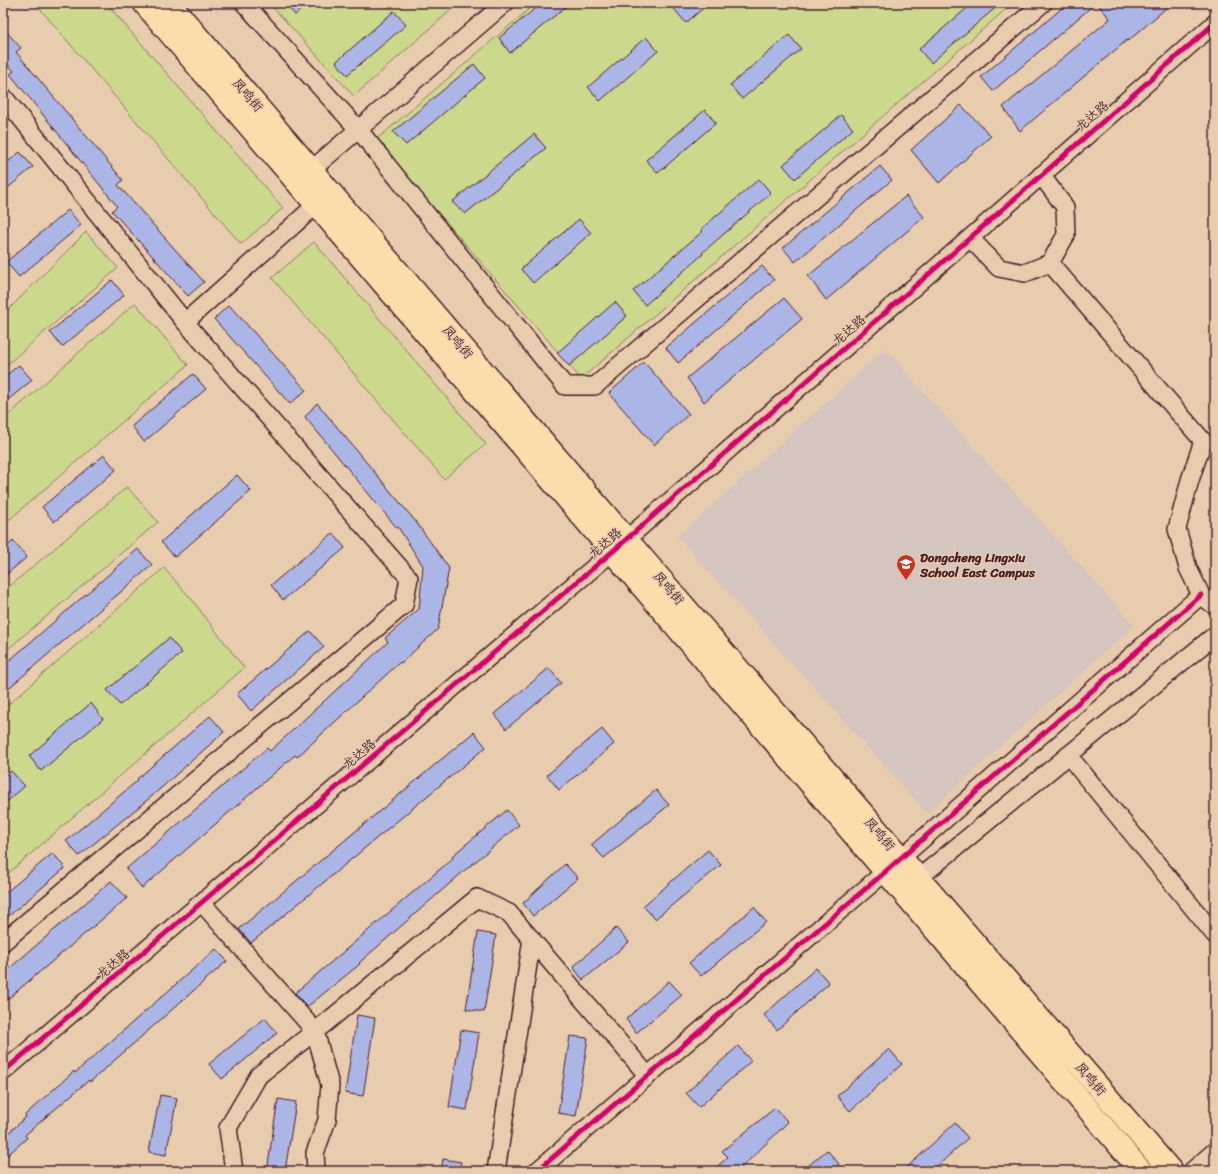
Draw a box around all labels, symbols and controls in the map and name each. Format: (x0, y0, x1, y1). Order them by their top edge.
street label: 凤鸣街 (227, 73, 269, 117)
street label: 龙达路 (1070, 95, 1114, 137)
street label: 龙达路 (827, 309, 871, 351)
street label: 凤鸣街 (437, 320, 479, 364)
street label: 龙达路 (583, 522, 627, 564)
place label: Dongcheng Lingxiu School East Campus (919, 546, 1036, 584)
school or university icon: Dongcheng Lingxiu School East Campus (895, 553, 917, 581)
street label: 凤鸣街 (648, 566, 690, 610)
street label: 龙达路 (337, 733, 381, 775)
street label: 凤鸣街 (859, 812, 901, 856)
street label: 龙达路 (91, 943, 135, 985)
street label: 凤鸣街 (1070, 1057, 1112, 1101)

